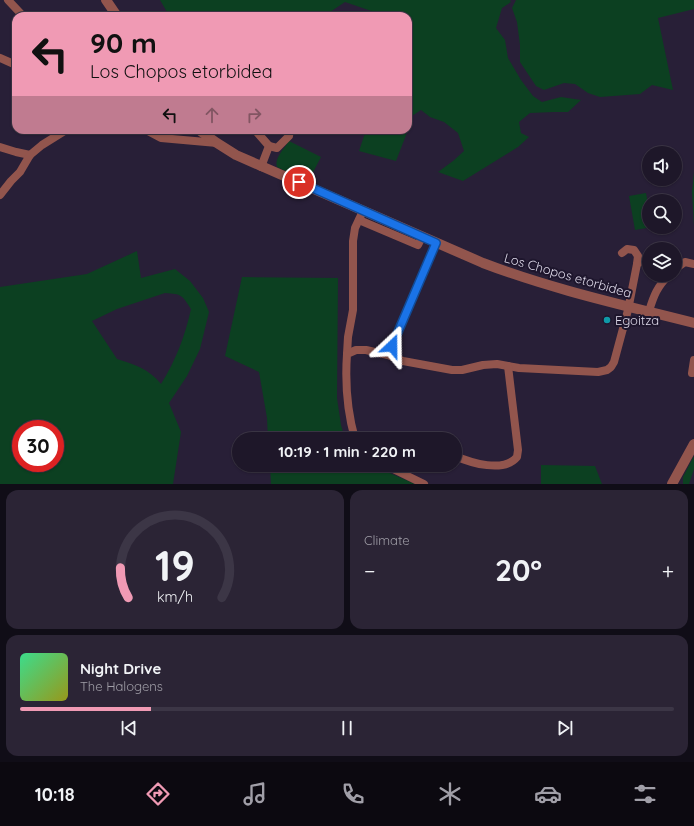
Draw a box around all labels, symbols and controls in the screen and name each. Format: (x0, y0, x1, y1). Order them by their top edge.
text: 90 m (90, 25, 157, 60)
icon: left (24, 28, 76, 80)
text: Los Chopos etorbidea (90, 60, 273, 83)
icon: left (159, 104, 181, 126)
icon: ahead (201, 104, 223, 126)
icon: right (243, 104, 265, 126)
map controls (642, 146, 682, 282)
button: sound (642, 146, 682, 186)
pin (282, 165, 316, 199)
icon: arrive (288, 171, 310, 193)
button: search (642, 194, 682, 234)
button: layers (642, 242, 682, 282)
street label: Los Chopos etorbidea (502, 249, 634, 301)
place label: Egoitza (615, 312, 659, 328)
marker: Egoitza (602, 315, 612, 325)
position arrow (371, 325, 413, 367)
speed limit sign: 30 (12, 420, 64, 472)
text: 10:19 · 1 min · 220 m (278, 442, 416, 461)
text: Climate (364, 532, 410, 548)
text: 19 (155, 538, 195, 590)
text: 20° (495, 551, 542, 589)
text: − (364, 557, 375, 585)
text: + (662, 557, 674, 585)
text: km/h (157, 587, 193, 605)
text: Night Drive (80, 659, 161, 678)
text: The Halogens (80, 678, 163, 694)
icon: previous (118, 717, 140, 739)
icon: pause (336, 717, 358, 739)
icon: next (554, 717, 576, 739)
icon: directions (144, 780, 172, 808)
icon: music (241, 780, 269, 808)
icon: phone (339, 780, 367, 808)
icon: climate (436, 780, 464, 808)
icon: car (534, 780, 562, 808)
icon: filters (631, 780, 659, 808)
text: 10:18 (35, 783, 75, 806)

